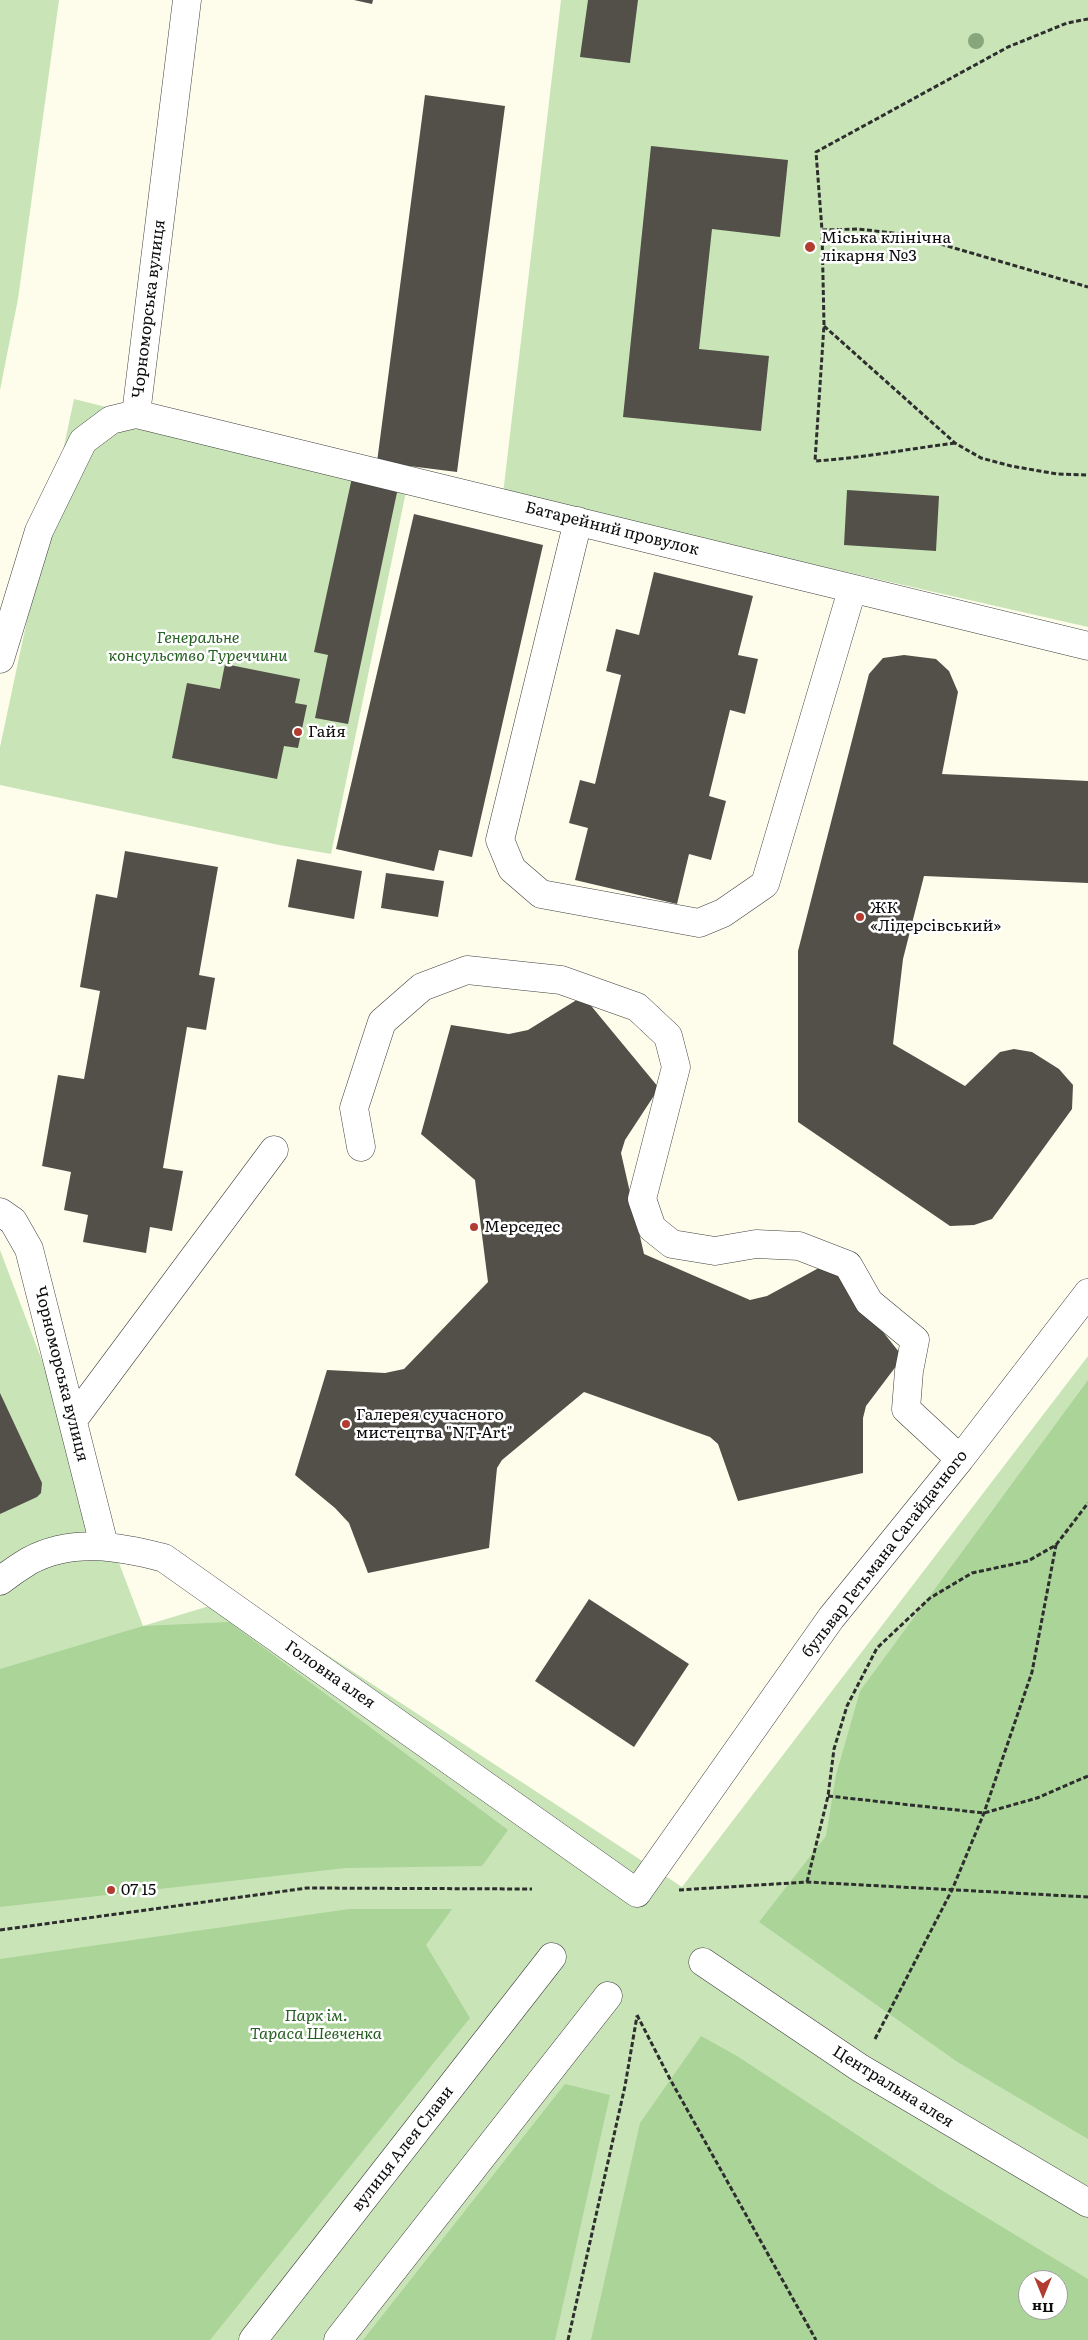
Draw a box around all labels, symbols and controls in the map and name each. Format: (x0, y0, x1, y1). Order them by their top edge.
street label: Чорноморська вулиця (129, 218, 169, 400)
place label: Міська клінічна лікарня №3 (821, 228, 951, 266)
marker: Міська клінічна лікарня №3 (803, 240, 817, 254)
street label: Батарейний провулок (523, 498, 701, 560)
park label: Генеральне консульство Туреччини (108, 628, 288, 666)
place label: Гайя (308, 722, 346, 742)
marker: Гайя (292, 726, 304, 738)
place label: ЖК «Лідерсівський» (870, 898, 1001, 936)
marker: ЖК «Лідерсівський» (854, 911, 866, 923)
place label: Мерседес (484, 1217, 560, 1237)
marker: Мерседес (468, 1221, 480, 1233)
street label: Чорноморська вулиця (30, 1284, 92, 1464)
place label: Галерея сучасного мистецтва "NT-Art" (356, 1405, 513, 1443)
marker: Галерея сучасного мистецтва "NT-Art" (340, 1418, 352, 1430)
street label: бульвар Гетьмана Сагайдачного (798, 1446, 972, 1662)
street label: Головна алея (281, 1637, 379, 1713)
place label: 07 15 (121, 1880, 156, 1900)
marker: 07 15 (105, 1884, 117, 1896)
park label: Парк ім. Тараса Шевченка (250, 2006, 382, 2044)
street label: Центральна алея (829, 2042, 957, 2132)
street label: вулиця Алея Слави (348, 2082, 458, 2216)
north arrow (1018, 2270, 1068, 2320)
text: Пн (1032, 2299, 1054, 2319)

